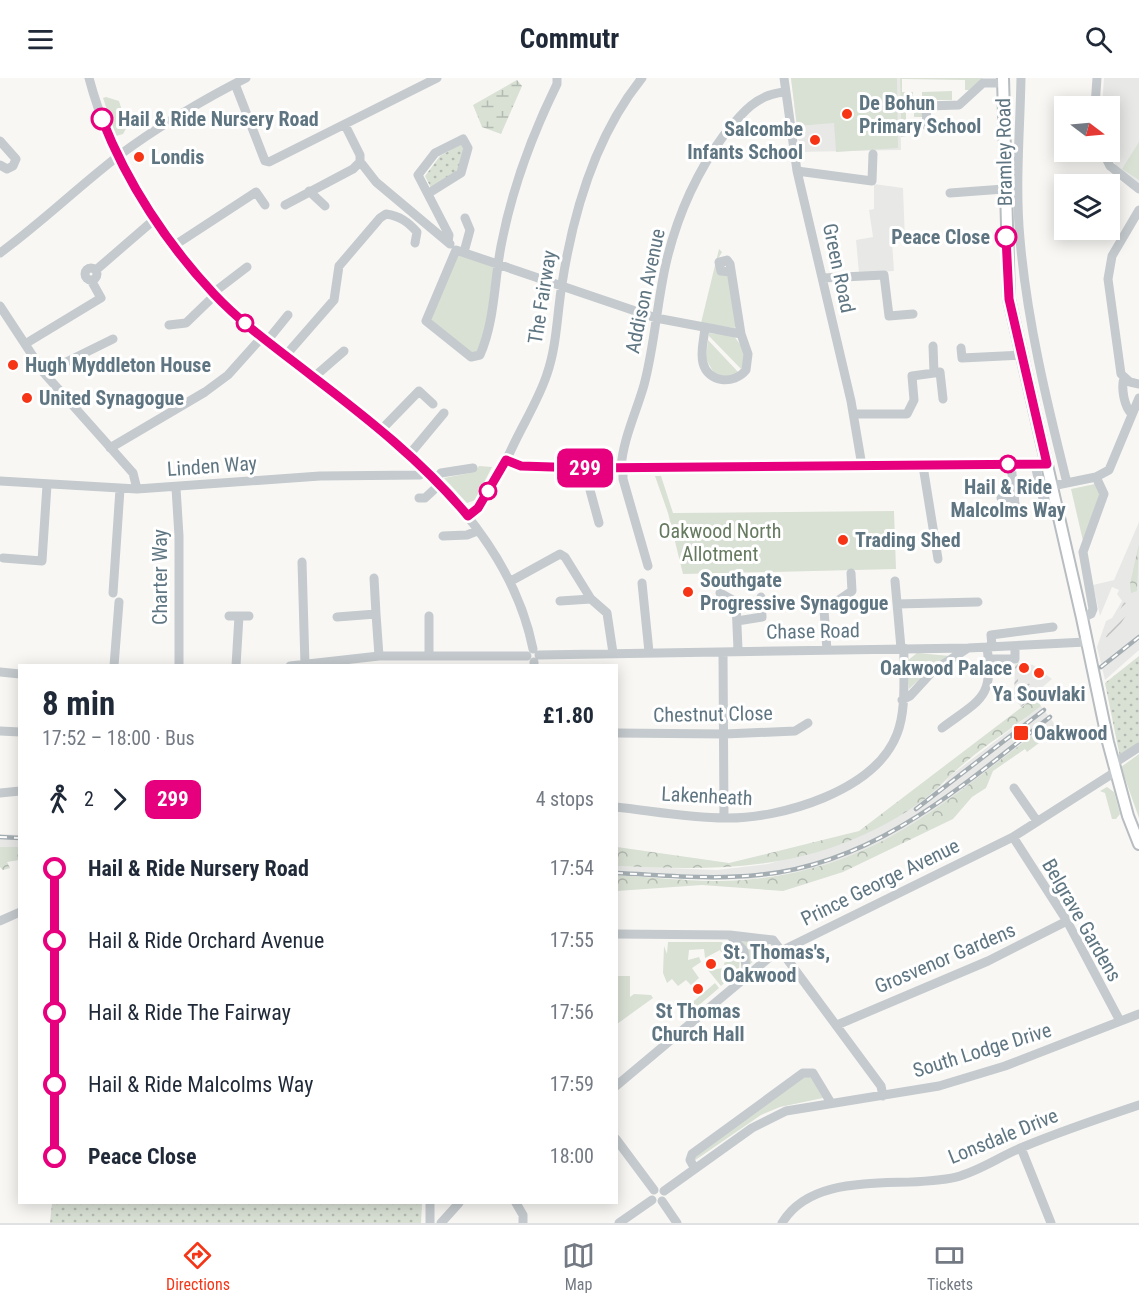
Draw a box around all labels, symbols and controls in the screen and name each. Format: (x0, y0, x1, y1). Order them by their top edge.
icon: menu (24, 23, 57, 56)
text: Commutr (520, 23, 619, 55)
icon: search (1082, 23, 1115, 56)
place label: De Bohun Primary School (859, 91, 981, 138)
north arrow (1054, 96, 1120, 162)
map controls (1054, 96, 1120, 240)
street label: Bramley Road (991, 98, 1017, 206)
place label: Hail & Ride Nursery Road (118, 107, 319, 131)
marker: De Bohun Primary School (840, 107, 854, 121)
marker: Hail & Ride Nursery Road (91, 108, 113, 130)
place label: Salcombe Infants School (687, 117, 803, 164)
marker: Salcombe Infants School (808, 133, 822, 147)
place label: Londis (151, 145, 204, 169)
marker: Londis (132, 150, 146, 164)
button: layers (1054, 174, 1120, 240)
street label: Green Road (818, 221, 860, 315)
place label: Peace Close (891, 225, 990, 249)
street label: Addison Avenue (620, 226, 670, 356)
marker: Peace Close (995, 226, 1017, 248)
street label: The Fairway (523, 248, 561, 346)
unlabelled marker (236, 314, 254, 332)
place label: Hugh Myddleton House (25, 353, 211, 377)
marker: Hugh Myddleton House (6, 358, 20, 372)
place label: United Synagogue (39, 386, 184, 410)
marker: United Synagogue (20, 391, 34, 405)
line badge: 299 (550, 448, 620, 488)
street label: Linden Way (166, 451, 258, 481)
marker: Hail & Ride Malcolms Way (999, 455, 1017, 473)
text: 299 (569, 456, 601, 480)
place label: Hail & Ride Malcolms Way (950, 475, 1066, 522)
unlabelled marker (479, 482, 497, 500)
park label: Oakwood North Allotment (659, 519, 781, 566)
place label: Trading Shed (855, 528, 961, 552)
street label: Charter Way (148, 529, 172, 625)
marker: Trading Shed (836, 533, 850, 547)
place label: Southgate Progressive Synagogue (700, 568, 888, 615)
marker: Southgate Progressive Synagogue (681, 585, 695, 599)
street label: Chase Road (766, 618, 860, 644)
place label: Oakwood Palace (880, 656, 1012, 680)
marker: Oakwood Palace (1017, 661, 1031, 675)
marker: Ya Souvlaki (1032, 666, 1046, 680)
place label: Ya Souvlaki (993, 682, 1085, 706)
text: 8 min (42, 684, 115, 723)
street label: Chestnut Close (653, 701, 773, 727)
text: £1.80 (543, 703, 594, 728)
place label: Oakwood (1034, 721, 1108, 745)
marker: Oakwood (1012, 724, 1030, 742)
text: 17:52 – 18:00 · Bus (42, 726, 195, 750)
street label: Lakenheath (661, 782, 753, 810)
icon: walk (42, 783, 75, 816)
icon: forward (103, 783, 136, 816)
text: 2 (84, 787, 94, 811)
text: 299 (157, 787, 189, 811)
text: 4 stops (536, 787, 594, 811)
street label: Prince George Avenue (797, 833, 963, 931)
street label: Belgrave Gardens (1037, 854, 1127, 986)
text: Hail & Ride Nursery Road (88, 856, 309, 881)
text: 17:54 (550, 856, 594, 880)
street label: Grosvenor Gardens (871, 918, 1019, 998)
text: Hail & Ride Orchard Avenue (88, 928, 324, 953)
text: 17:55 (550, 928, 594, 952)
place label: St. Thomas's, Oakwood (723, 940, 830, 987)
marker: St. Thomas's, Oakwood (704, 957, 718, 971)
marker: St Thomas Church Hall (691, 982, 705, 996)
place label: St Thomas Church Hall (652, 999, 744, 1046)
text: Hail & Ride The Fairway (88, 1000, 291, 1025)
text: 17:56 (550, 1000, 594, 1024)
street label: South Lodge Drive (910, 1018, 1054, 1082)
text: Hail & Ride Malcolms Way (88, 1072, 313, 1097)
text: 17:59 (550, 1072, 594, 1096)
street label: Lonsdale Drive (945, 1103, 1061, 1169)
text: Peace Close (88, 1144, 197, 1169)
text: 18:00 (550, 1144, 594, 1168)
tab: Directions (166, 1239, 230, 1294)
tab: Map (562, 1239, 595, 1294)
tab: Tickets (927, 1239, 973, 1294)

